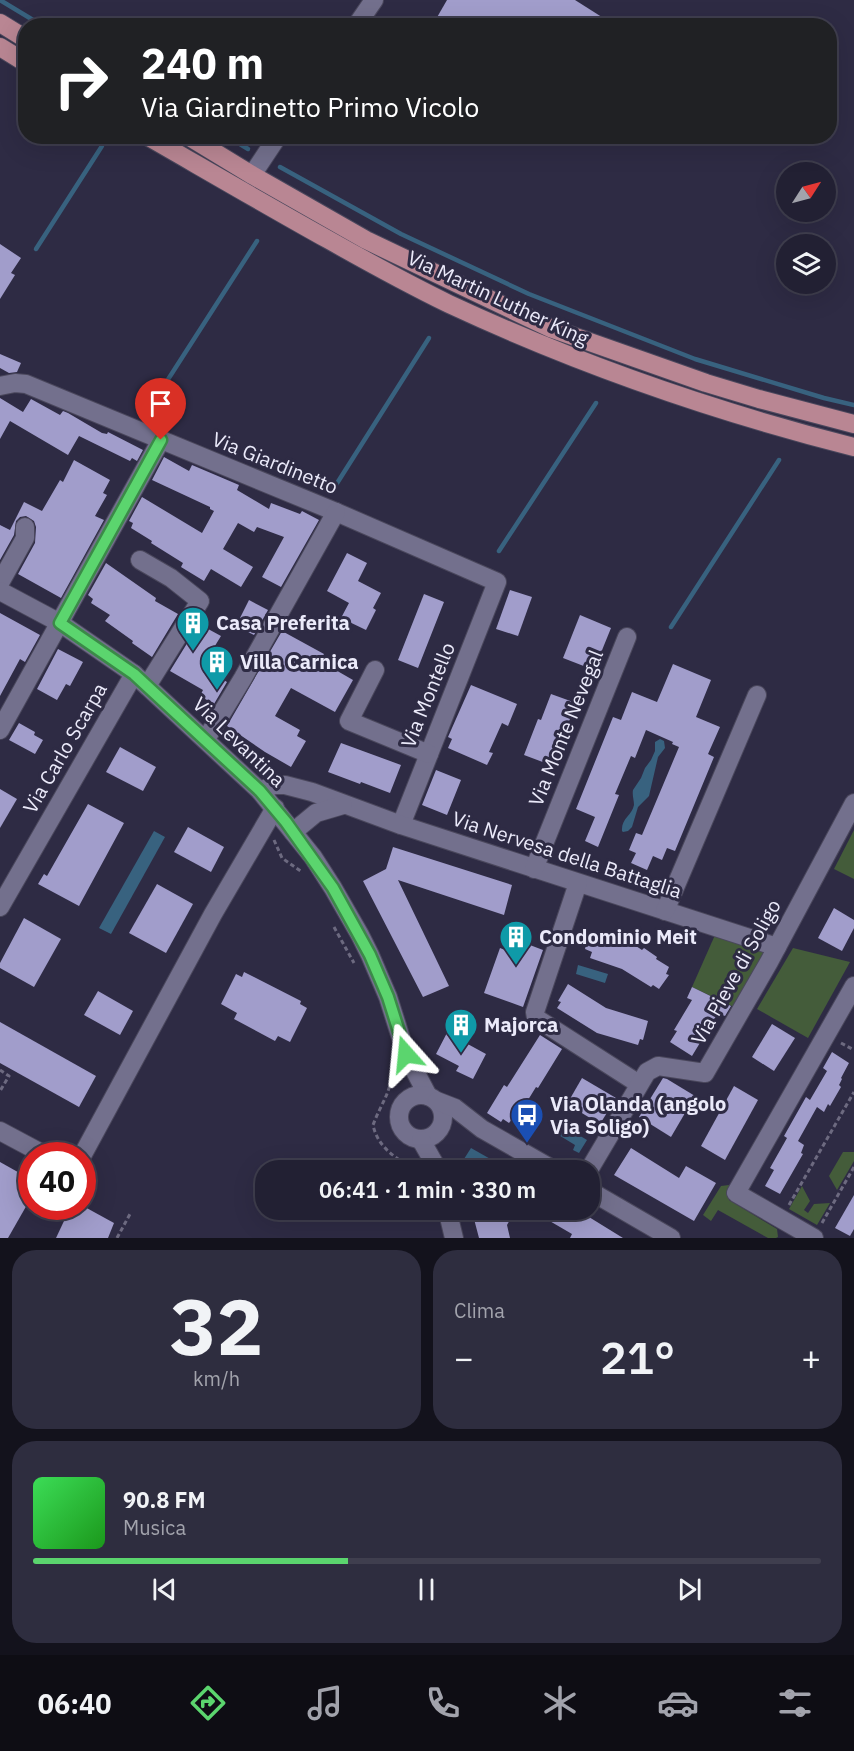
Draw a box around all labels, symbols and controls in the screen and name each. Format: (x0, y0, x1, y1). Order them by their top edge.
text: 240 m (141, 36, 264, 91)
icon: right (42, 42, 120, 120)
text: Via Giardinetto Primo Vicolo (141, 89, 479, 124)
north arrow (776, 162, 836, 222)
map controls (776, 162, 836, 294)
button: layers (776, 234, 836, 294)
street label: Via Martin Luther King (403, 244, 594, 352)
pin (135, 378, 186, 440)
icon: arrive (144, 387, 177, 420)
street label: Via Giardinetto (208, 425, 342, 500)
building icon: Casa Preferita (175, 605, 211, 652)
place label: Casa Preferita (216, 609, 350, 636)
street label: Via Montello (394, 638, 461, 751)
building icon: Villa Carnica (199, 644, 235, 691)
street label: Via Monte Nevegal (522, 646, 609, 810)
place label: Villa Carnica (240, 648, 359, 675)
street label: Via Carlo Scarpa (16, 677, 113, 818)
street label: Via Levantina (187, 691, 292, 793)
street label: Via Nervesa della Battaglia (449, 805, 686, 905)
street label: Via Pieve di Soligo (684, 894, 787, 1049)
building icon: Condominio Meit (498, 919, 534, 966)
place label: Condominio Meit (539, 923, 697, 950)
building icon: Majorca (443, 1007, 479, 1054)
place label: Majorca (484, 1011, 558, 1038)
position arrow (374, 1022, 438, 1086)
place label: Via Olanda (angolo Via Soligo) (550, 1090, 726, 1140)
bus stop icon: Via Olanda (angolo Via Soligo) (509, 1097, 545, 1144)
speed limit sign: 40 (18, 1142, 96, 1220)
text: 06:41 · 1 min · 330 m (319, 1175, 536, 1204)
text: 32 (170, 1275, 263, 1376)
text: Clima (454, 1297, 505, 1324)
text: 21° (600, 1328, 675, 1386)
text: − (454, 1336, 474, 1379)
text: + (801, 1336, 821, 1379)
text: km/h (193, 1365, 240, 1392)
text: 90.8 FM (123, 1485, 206, 1514)
text: Musica (123, 1514, 186, 1541)
icon: previous (148, 1573, 181, 1606)
icon: pause (410, 1573, 443, 1606)
icon: next (673, 1573, 706, 1606)
icon: directions (187, 1682, 229, 1724)
icon: music (304, 1682, 346, 1724)
icon: phone (422, 1682, 464, 1724)
icon: climate (539, 1682, 581, 1724)
icon: car (657, 1682, 699, 1724)
icon: filters (774, 1682, 816, 1724)
text: 06:40 (38, 1686, 111, 1721)

